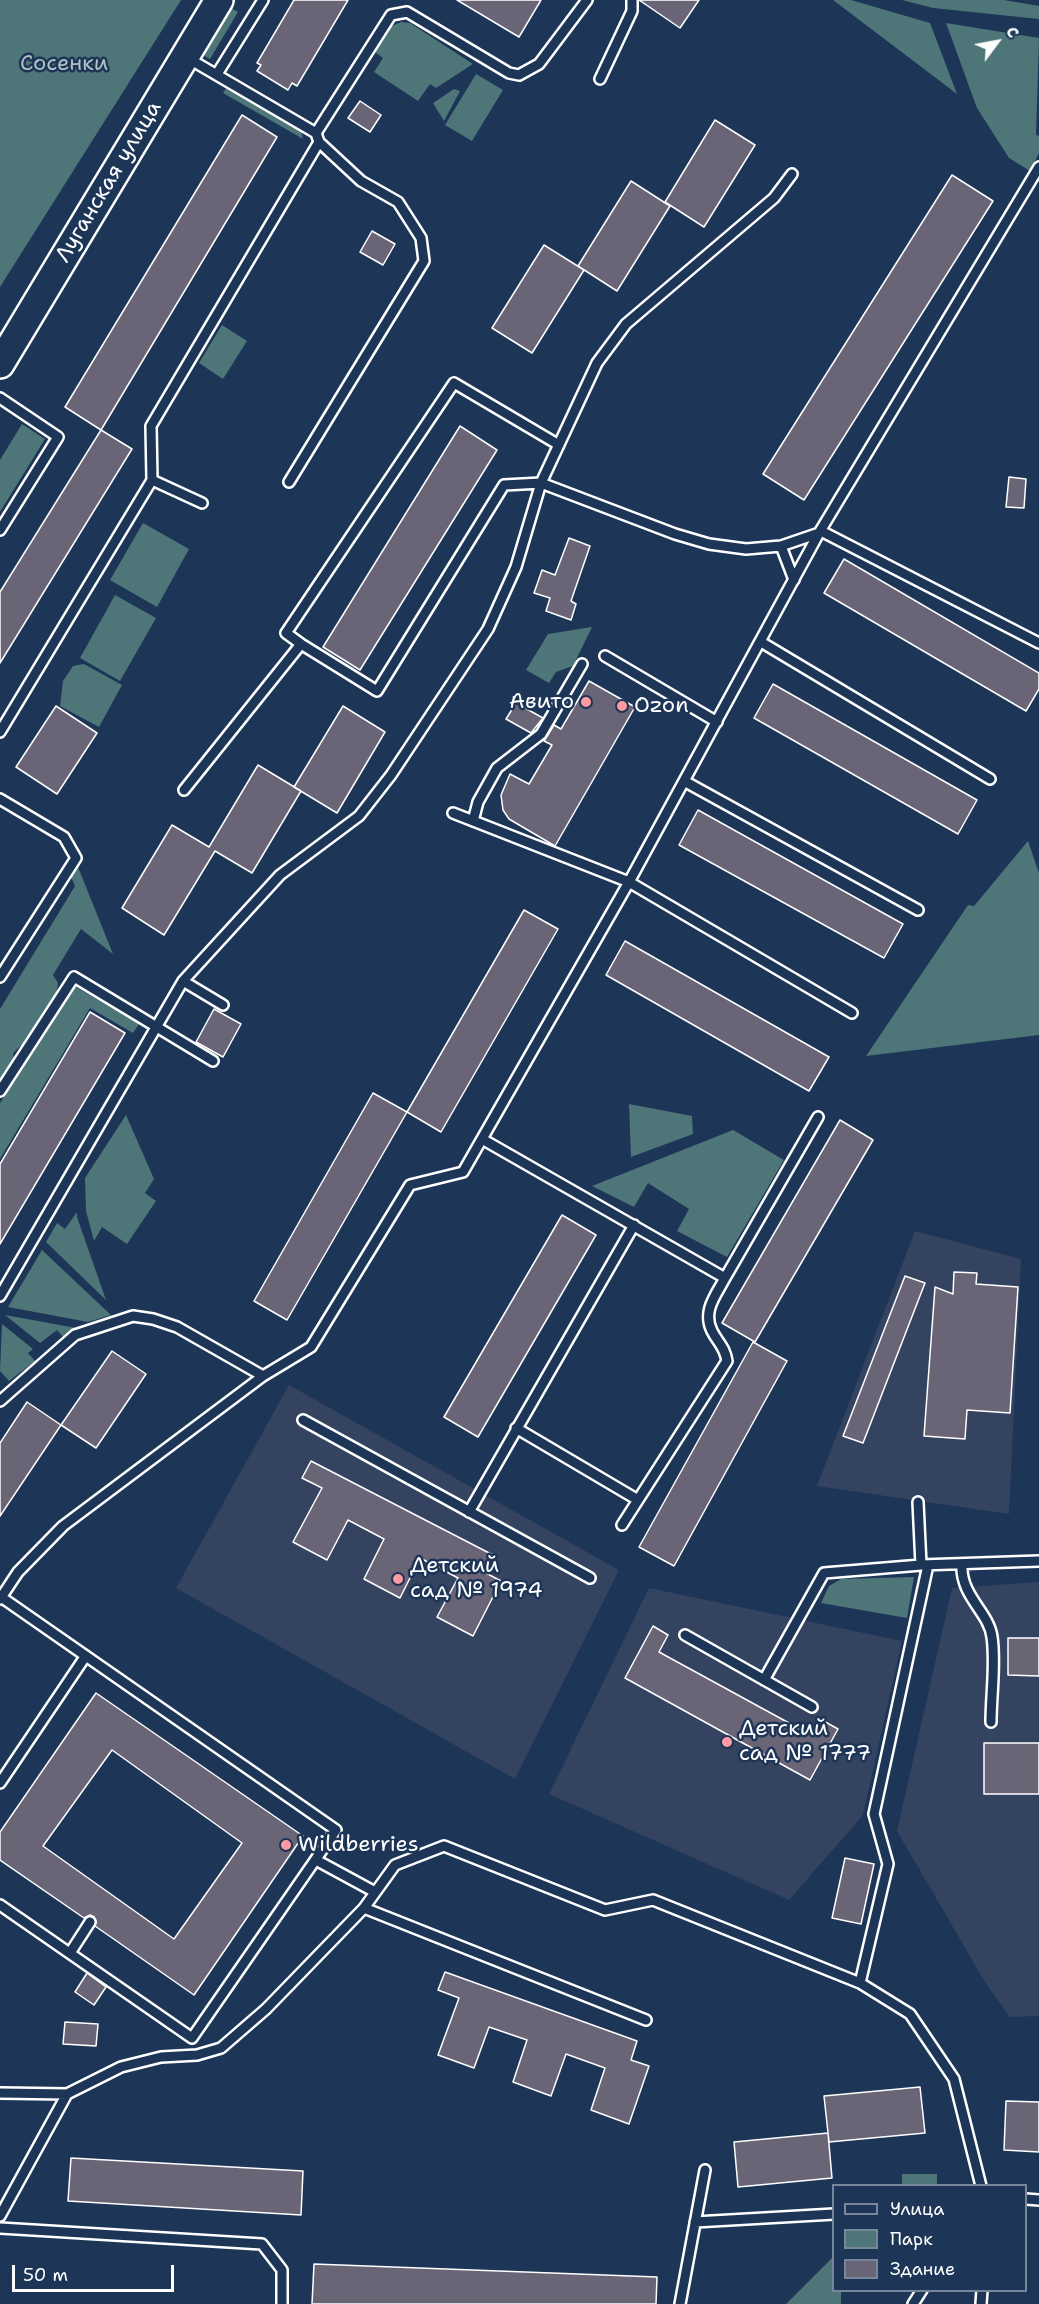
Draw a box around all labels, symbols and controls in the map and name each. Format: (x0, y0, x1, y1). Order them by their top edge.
north arrow (967, 12, 1027, 72)
text: С (1001, 22, 1024, 42)
park label: Сосенки (20, 51, 108, 77)
street label: Луганская улица (50, 97, 168, 267)
place label: Авито (509, 689, 574, 715)
place label: Ozon (634, 693, 689, 719)
marker: Авито (579, 695, 593, 709)
marker: Ozon (615, 699, 629, 713)
place label: Детский сад № 1974 (410, 1553, 543, 1604)
marker: Детский сад № 1974 (391, 1572, 405, 1586)
place label: Детский сад № 1777 (739, 1716, 871, 1768)
marker: Детский сад № 1777 (720, 1735, 734, 1749)
place label: Wildberries (298, 1832, 419, 1858)
marker: Wildberries (279, 1838, 293, 1852)
legend (832, 2184, 1027, 2292)
text: Улица (890, 2197, 944, 2221)
text: Парк (890, 2227, 933, 2251)
scale bar (15, 2253, 177, 2291)
text: Здание (890, 2257, 955, 2281)
text: 50 m (23, 2263, 68, 2287)

